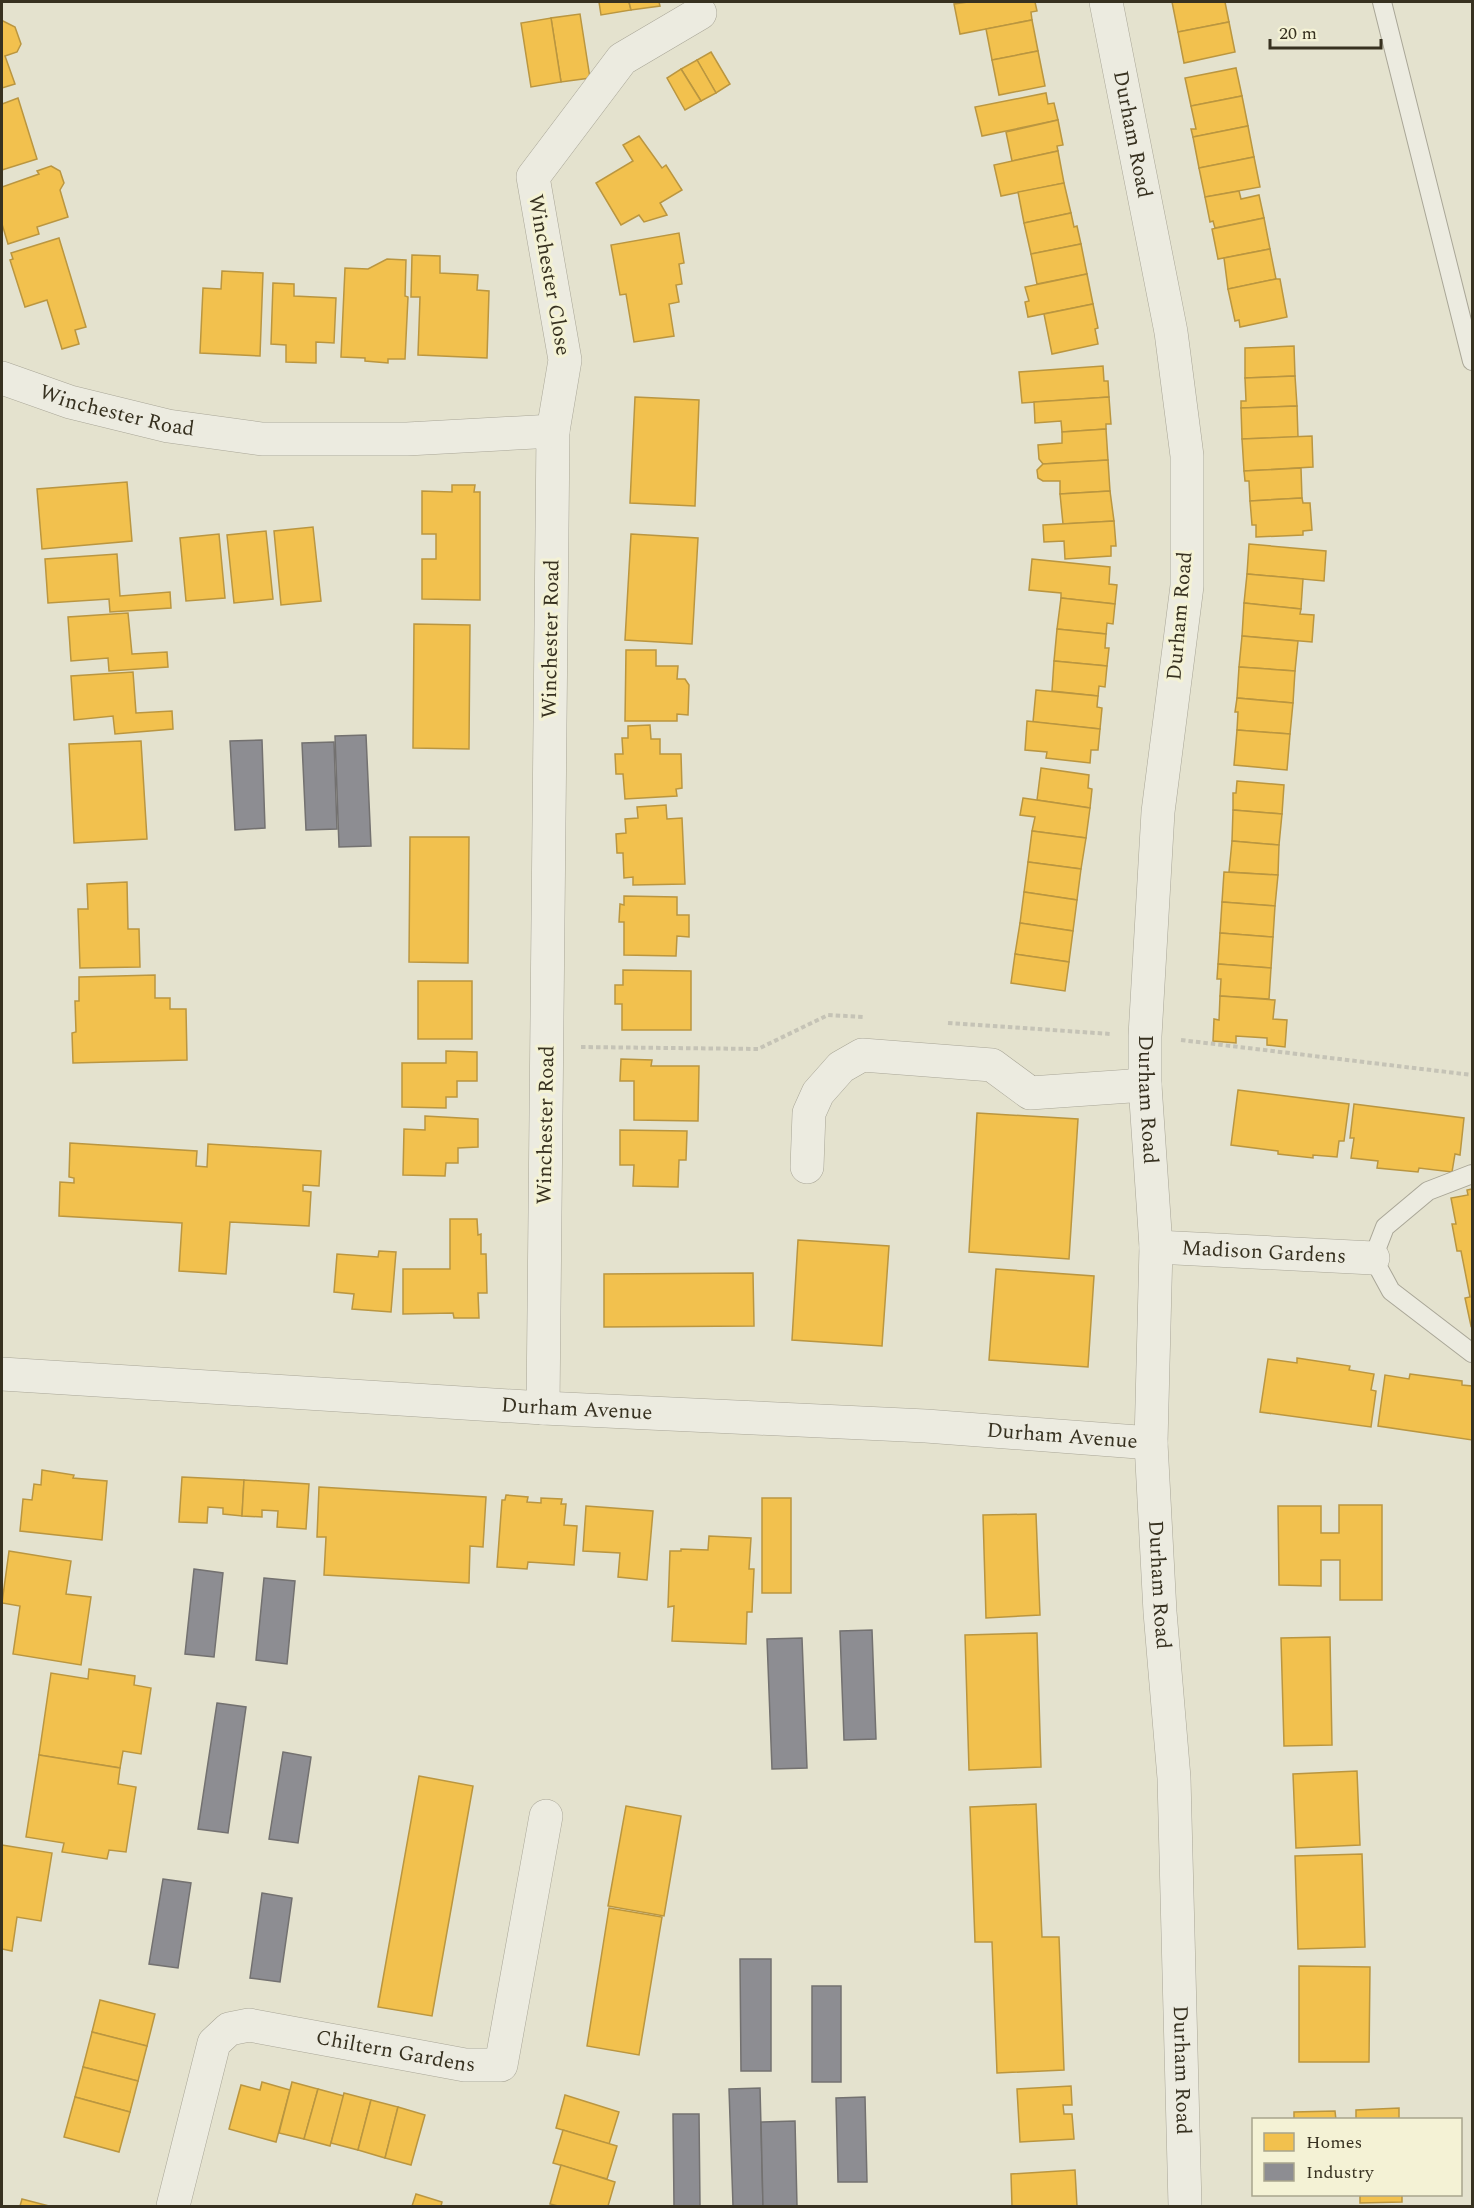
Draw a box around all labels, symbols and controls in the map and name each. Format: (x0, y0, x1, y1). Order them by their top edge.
scale bar (1270, 12, 1381, 50)
text: 20 m (1279, 20, 1317, 47)
street label: Durham Road (1104, 68, 1160, 201)
street label: Winchester Close (519, 192, 579, 358)
street label: Winchester Road (35, 376, 197, 445)
street label: Durham Road (1158, 550, 1202, 682)
street label: Winchester Road (534, 559, 568, 719)
street label: Durham Road (1129, 1035, 1166, 1165)
street label: Winchester Road (529, 1045, 563, 1205)
street label: Madison Gardens (1181, 1232, 1347, 1273)
street label: Durham Avenue (500, 1389, 653, 1429)
street label: Durham Avenue (985, 1415, 1139, 1458)
street label: Durham Road (1139, 1519, 1179, 1651)
street label: Durham Road (1164, 2005, 1199, 2135)
street label: Chiltern Gardens (313, 2022, 475, 2081)
legend (1252, 2118, 1462, 2196)
text: Homes (1306, 2129, 1362, 2156)
text: Industry (1306, 2159, 1375, 2186)

